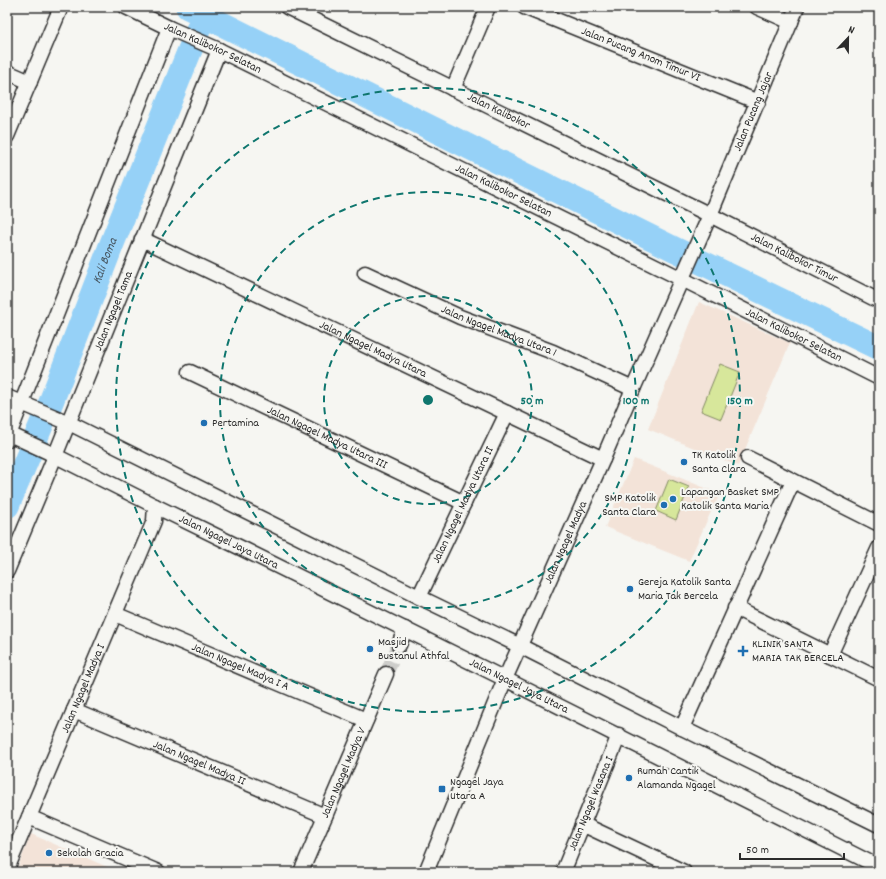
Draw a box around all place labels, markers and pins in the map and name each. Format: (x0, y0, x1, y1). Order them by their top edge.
centre of rings (421, 393, 435, 407)
place label: Pertamina (212, 415, 259, 432)
marker: Pertamina (199, 418, 209, 428)
place label: TK Katolik Santa Clara (692, 447, 746, 478)
marker: TK Katolik Santa Clara (679, 457, 689, 467)
place label: Lapangan Basket SMP Katolik Santa Maria (681, 484, 779, 515)
place label: SMP Katolik Santa Clara (602, 490, 656, 521)
marker: Lapangan Basket SMP Katolik Santa Maria (668, 494, 678, 504)
marker: SMP Katolik Santa Clara (659, 500, 669, 510)
place label: Gereja Katolik Santa Maria Tak Bercela (638, 574, 731, 605)
marker: Gereja Katolik Santa Maria Tak Bercela (625, 584, 635, 594)
place label: Masjid Bustanul Athfal (378, 634, 450, 665)
place label: KLINIK SANTA MARIA TAK BERCELA (752, 636, 844, 667)
marker: Masjid Bustanul Athfal (365, 644, 375, 654)
marker: KLINIK SANTA MARIA TAK BERCELA (737, 645, 749, 657)
place label: Rumah Cantik Alamanda Ngagel (637, 763, 716, 794)
marker: Rumah Cantik Alamanda Ngagel (624, 773, 634, 783)
place label: Ngagel Jaya Utara A (450, 774, 504, 805)
marker: Ngagel Jaya Utara A (437, 784, 447, 794)
place label: Sekolah Gracia (57, 845, 124, 862)
marker: Sekolah Gracia (44, 848, 54, 858)

